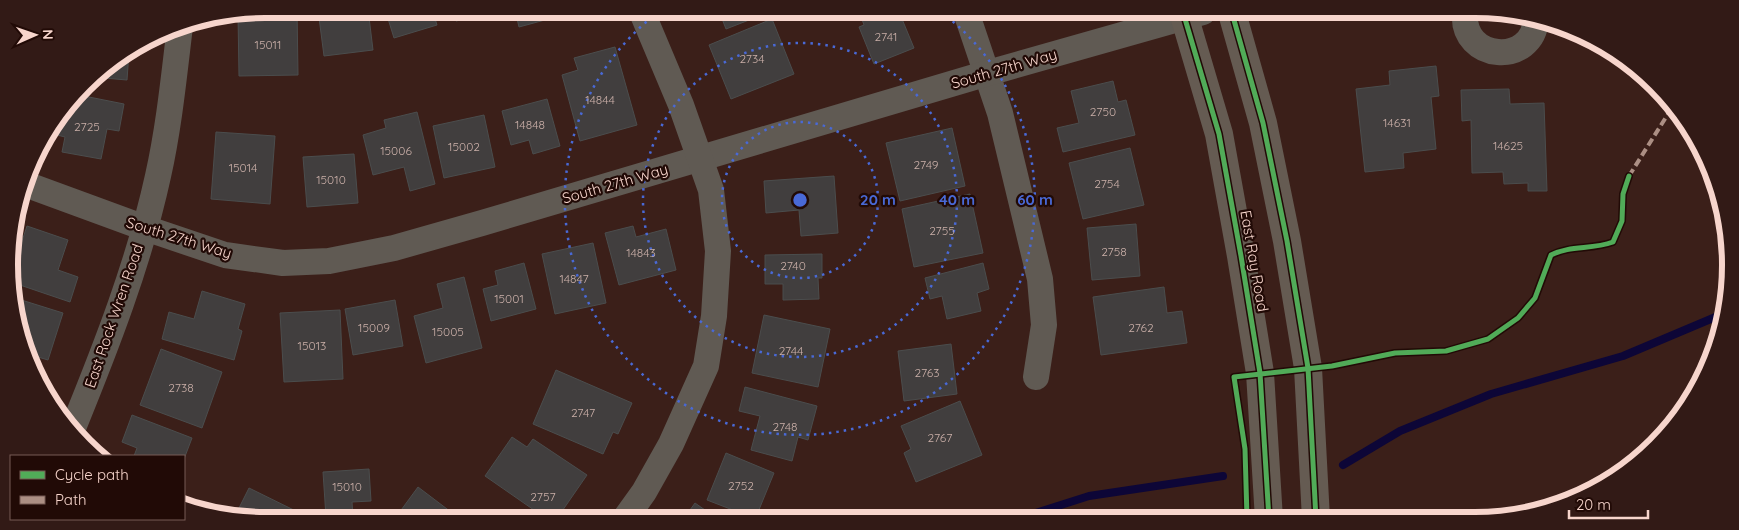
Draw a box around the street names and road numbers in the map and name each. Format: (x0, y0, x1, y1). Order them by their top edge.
street label: South 27th Way (949, 44, 1059, 93)
street label: South 27th Way (560, 159, 670, 208)
street label: East Ray Road (1236, 209, 1273, 313)
street label: South 27th Way (124, 212, 234, 263)
street label: East Rock Wren Road (80, 241, 147, 390)

